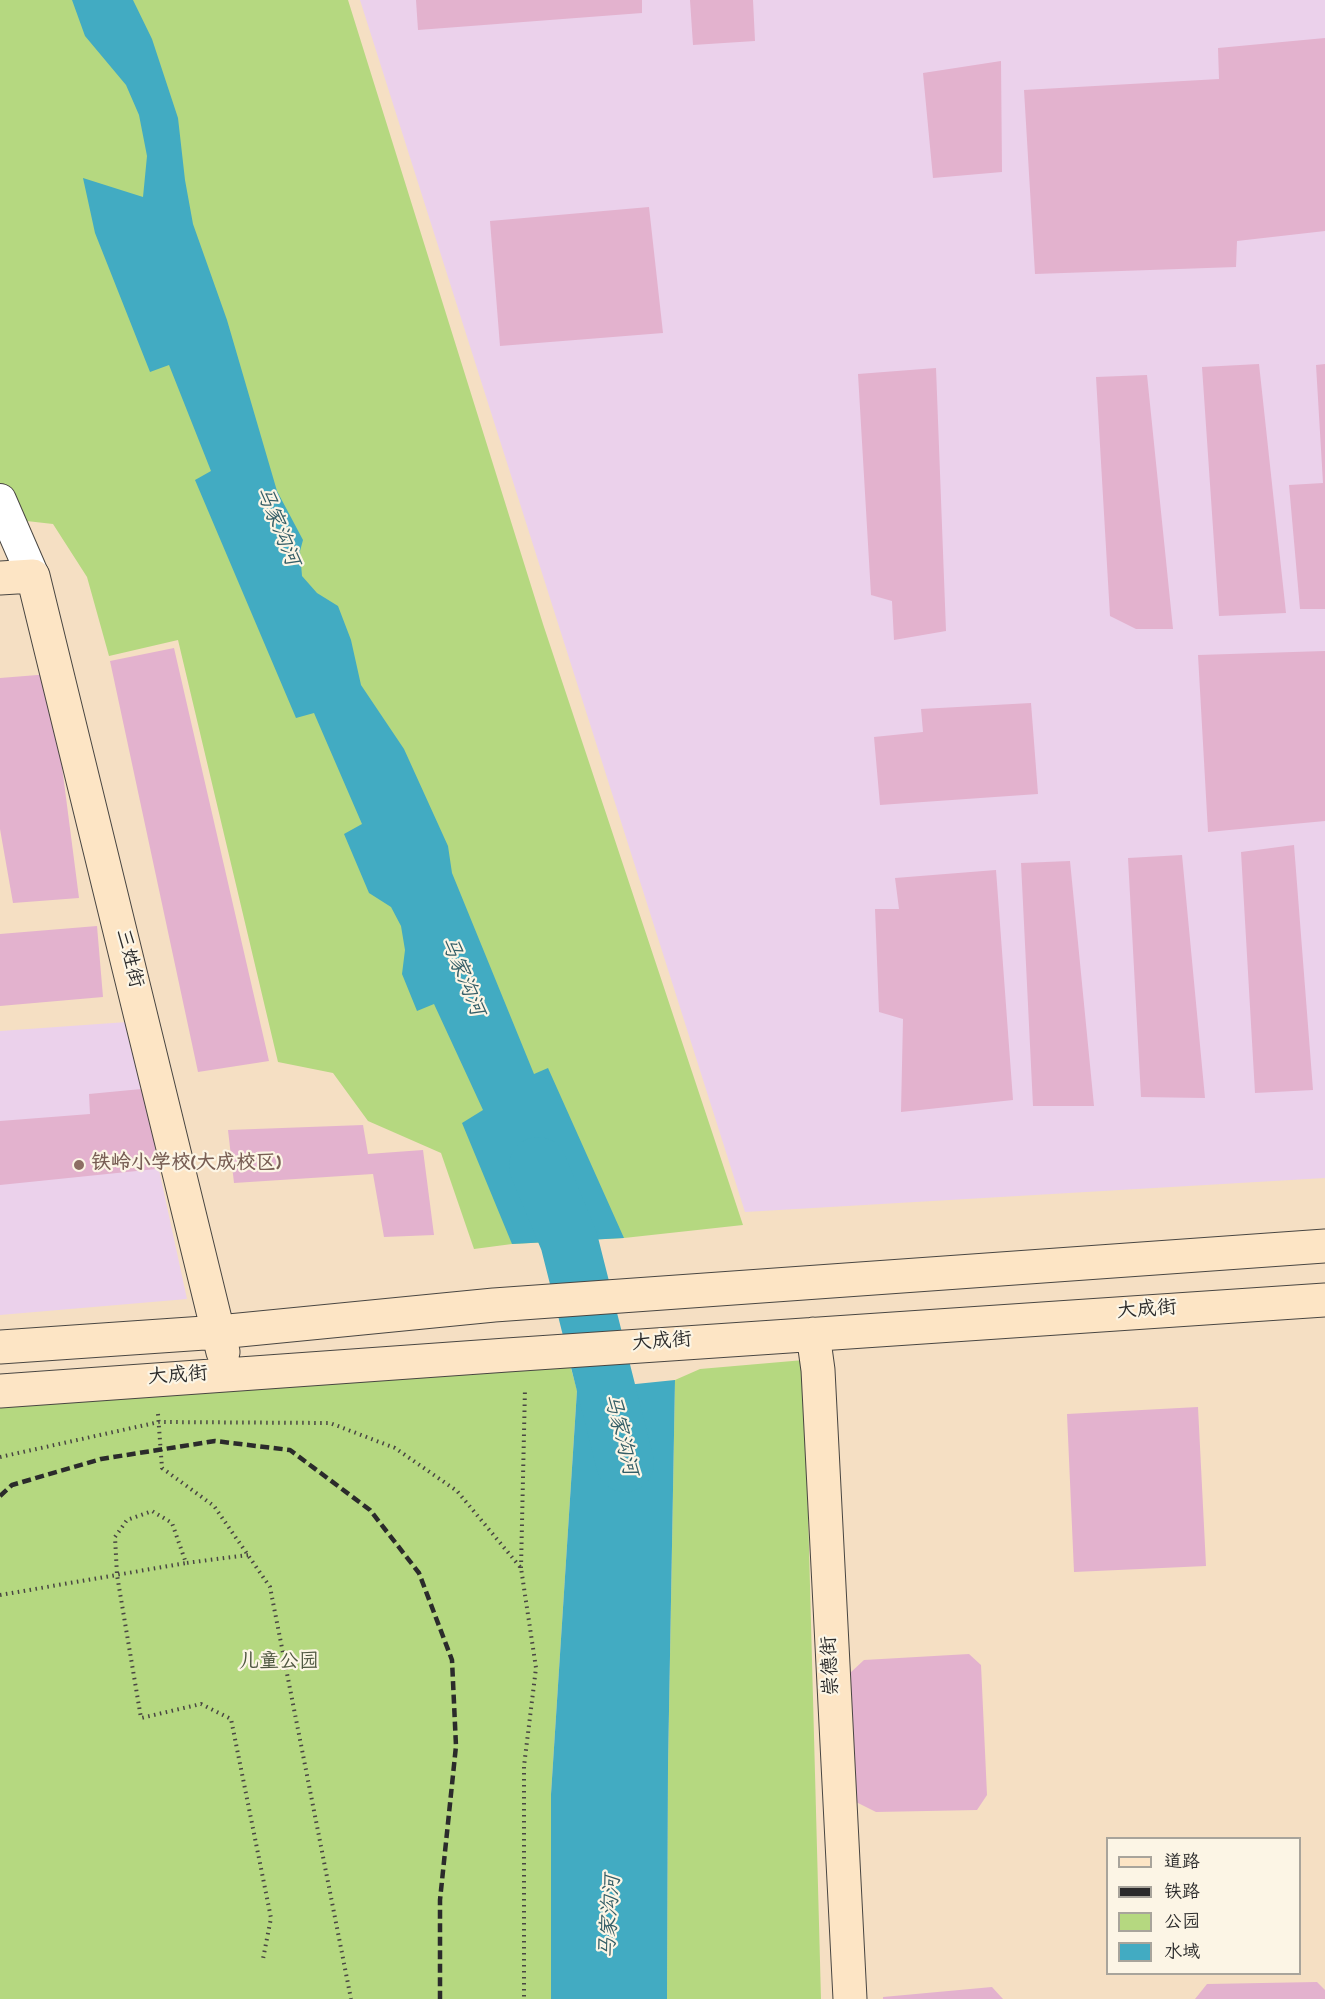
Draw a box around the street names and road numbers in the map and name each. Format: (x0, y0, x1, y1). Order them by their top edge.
street label: 三姓街 (108, 927, 146, 991)
street label: 大成街 (1116, 1298, 1178, 1326)
street label: 大成街 (631, 1330, 693, 1358)
street label: 大成街 (147, 1364, 209, 1392)
street label: 崇德街 (819, 1635, 847, 1697)

